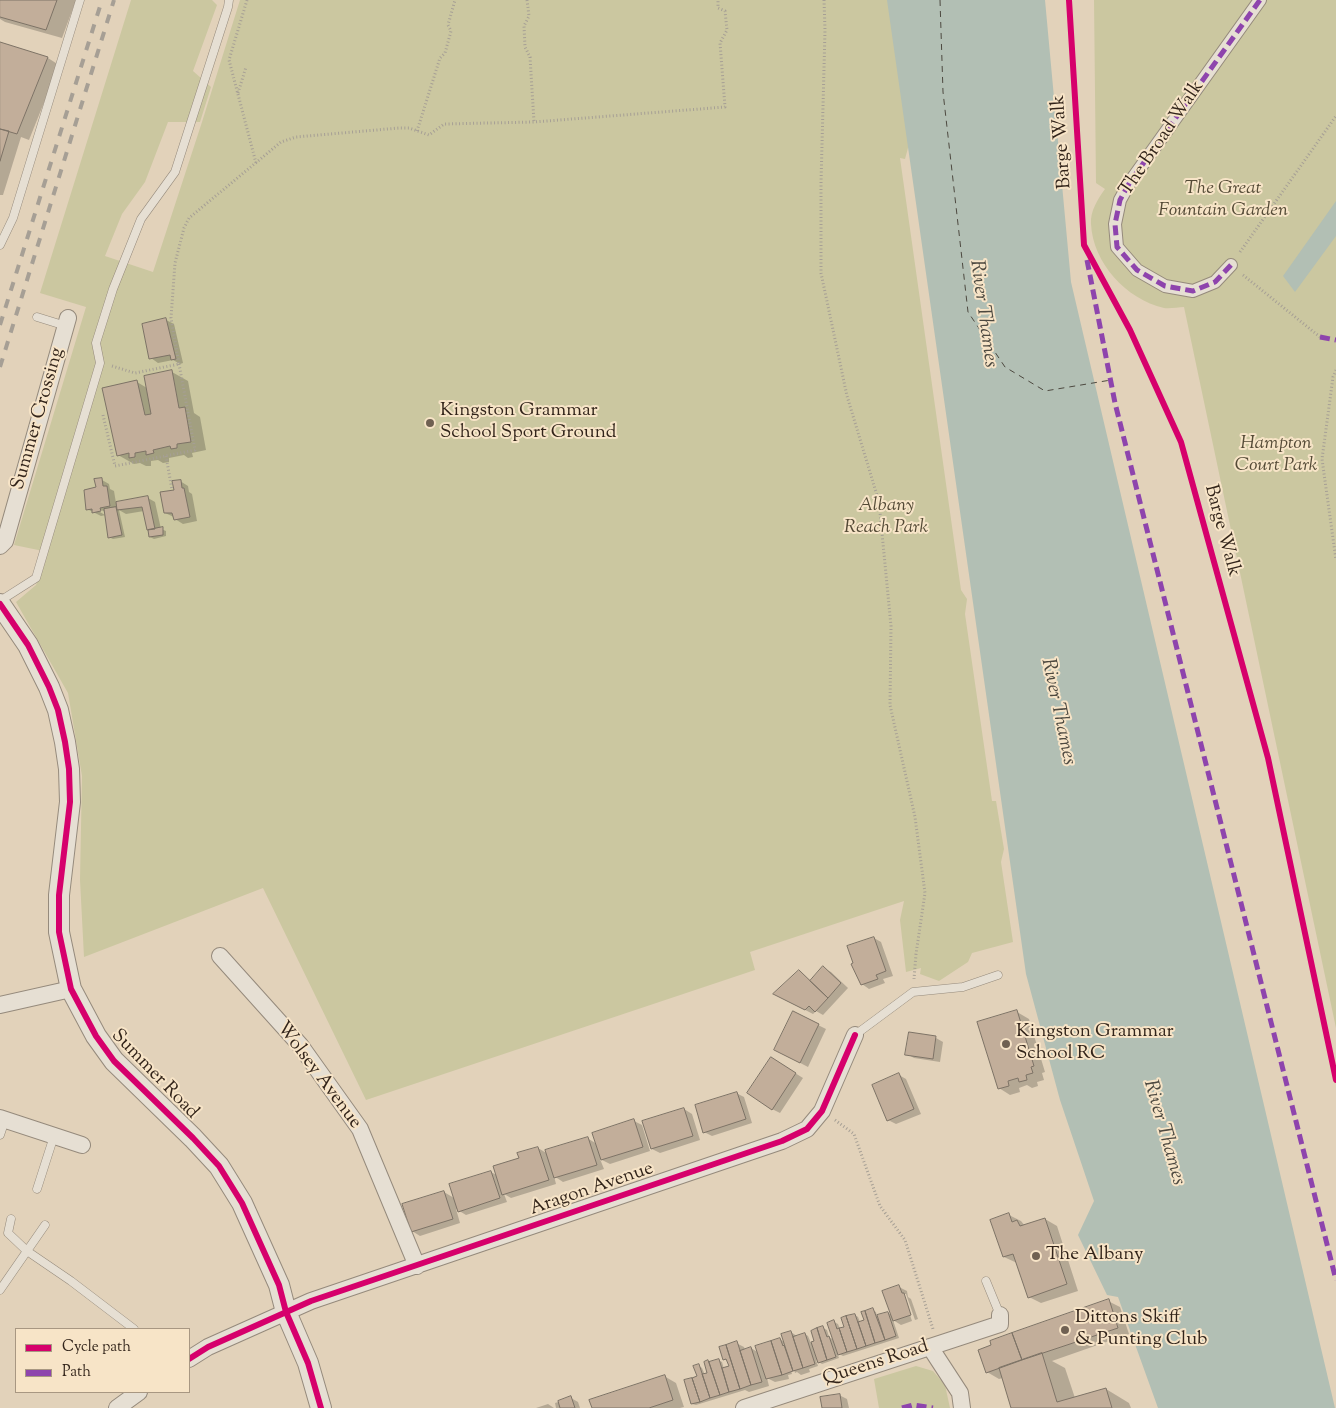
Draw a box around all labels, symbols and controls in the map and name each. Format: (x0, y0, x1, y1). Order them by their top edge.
street label: The Broad Walk (1116, 77, 1210, 201)
street label: Barge Walk (1048, 94, 1078, 190)
park label: The Great Fountain Garden (1158, 179, 1288, 223)
water label: River Thames (963, 259, 1001, 369)
street label: Summer Crossing (8, 345, 70, 493)
place label: Kingston Grammar School Sport Ground (440, 401, 617, 445)
marker: Kingston Grammar School Sport Ground (424, 417, 436, 429)
park label: Hampton Court Park (1235, 434, 1317, 478)
street label: Barge Walk (1198, 483, 1244, 579)
park label: Albany Reach Park (844, 496, 928, 540)
water label: River Thames (1034, 657, 1080, 767)
street label: Wolsey Avenue (270, 1018, 366, 1134)
place label: Kingston Grammar School RC (1016, 1022, 1174, 1066)
street label: Summer Road (105, 1025, 203, 1125)
marker: Kingston Grammar School RC (1000, 1038, 1012, 1050)
water label: River Thames (1137, 1078, 1189, 1188)
street label: Aragon Avenue (527, 1158, 657, 1222)
place label: The Albany (1046, 1245, 1143, 1267)
marker: The Albany (1030, 1250, 1042, 1262)
place label: Dittons Skiff & Punting Club (1075, 1308, 1207, 1352)
marker: Dittons Skiff & Punting Club (1059, 1324, 1071, 1336)
legend (15, 1328, 190, 1393)
street label: Queens Road (820, 1336, 932, 1392)
text: Cycle path (62, 1337, 131, 1358)
text: Path (62, 1362, 91, 1383)

